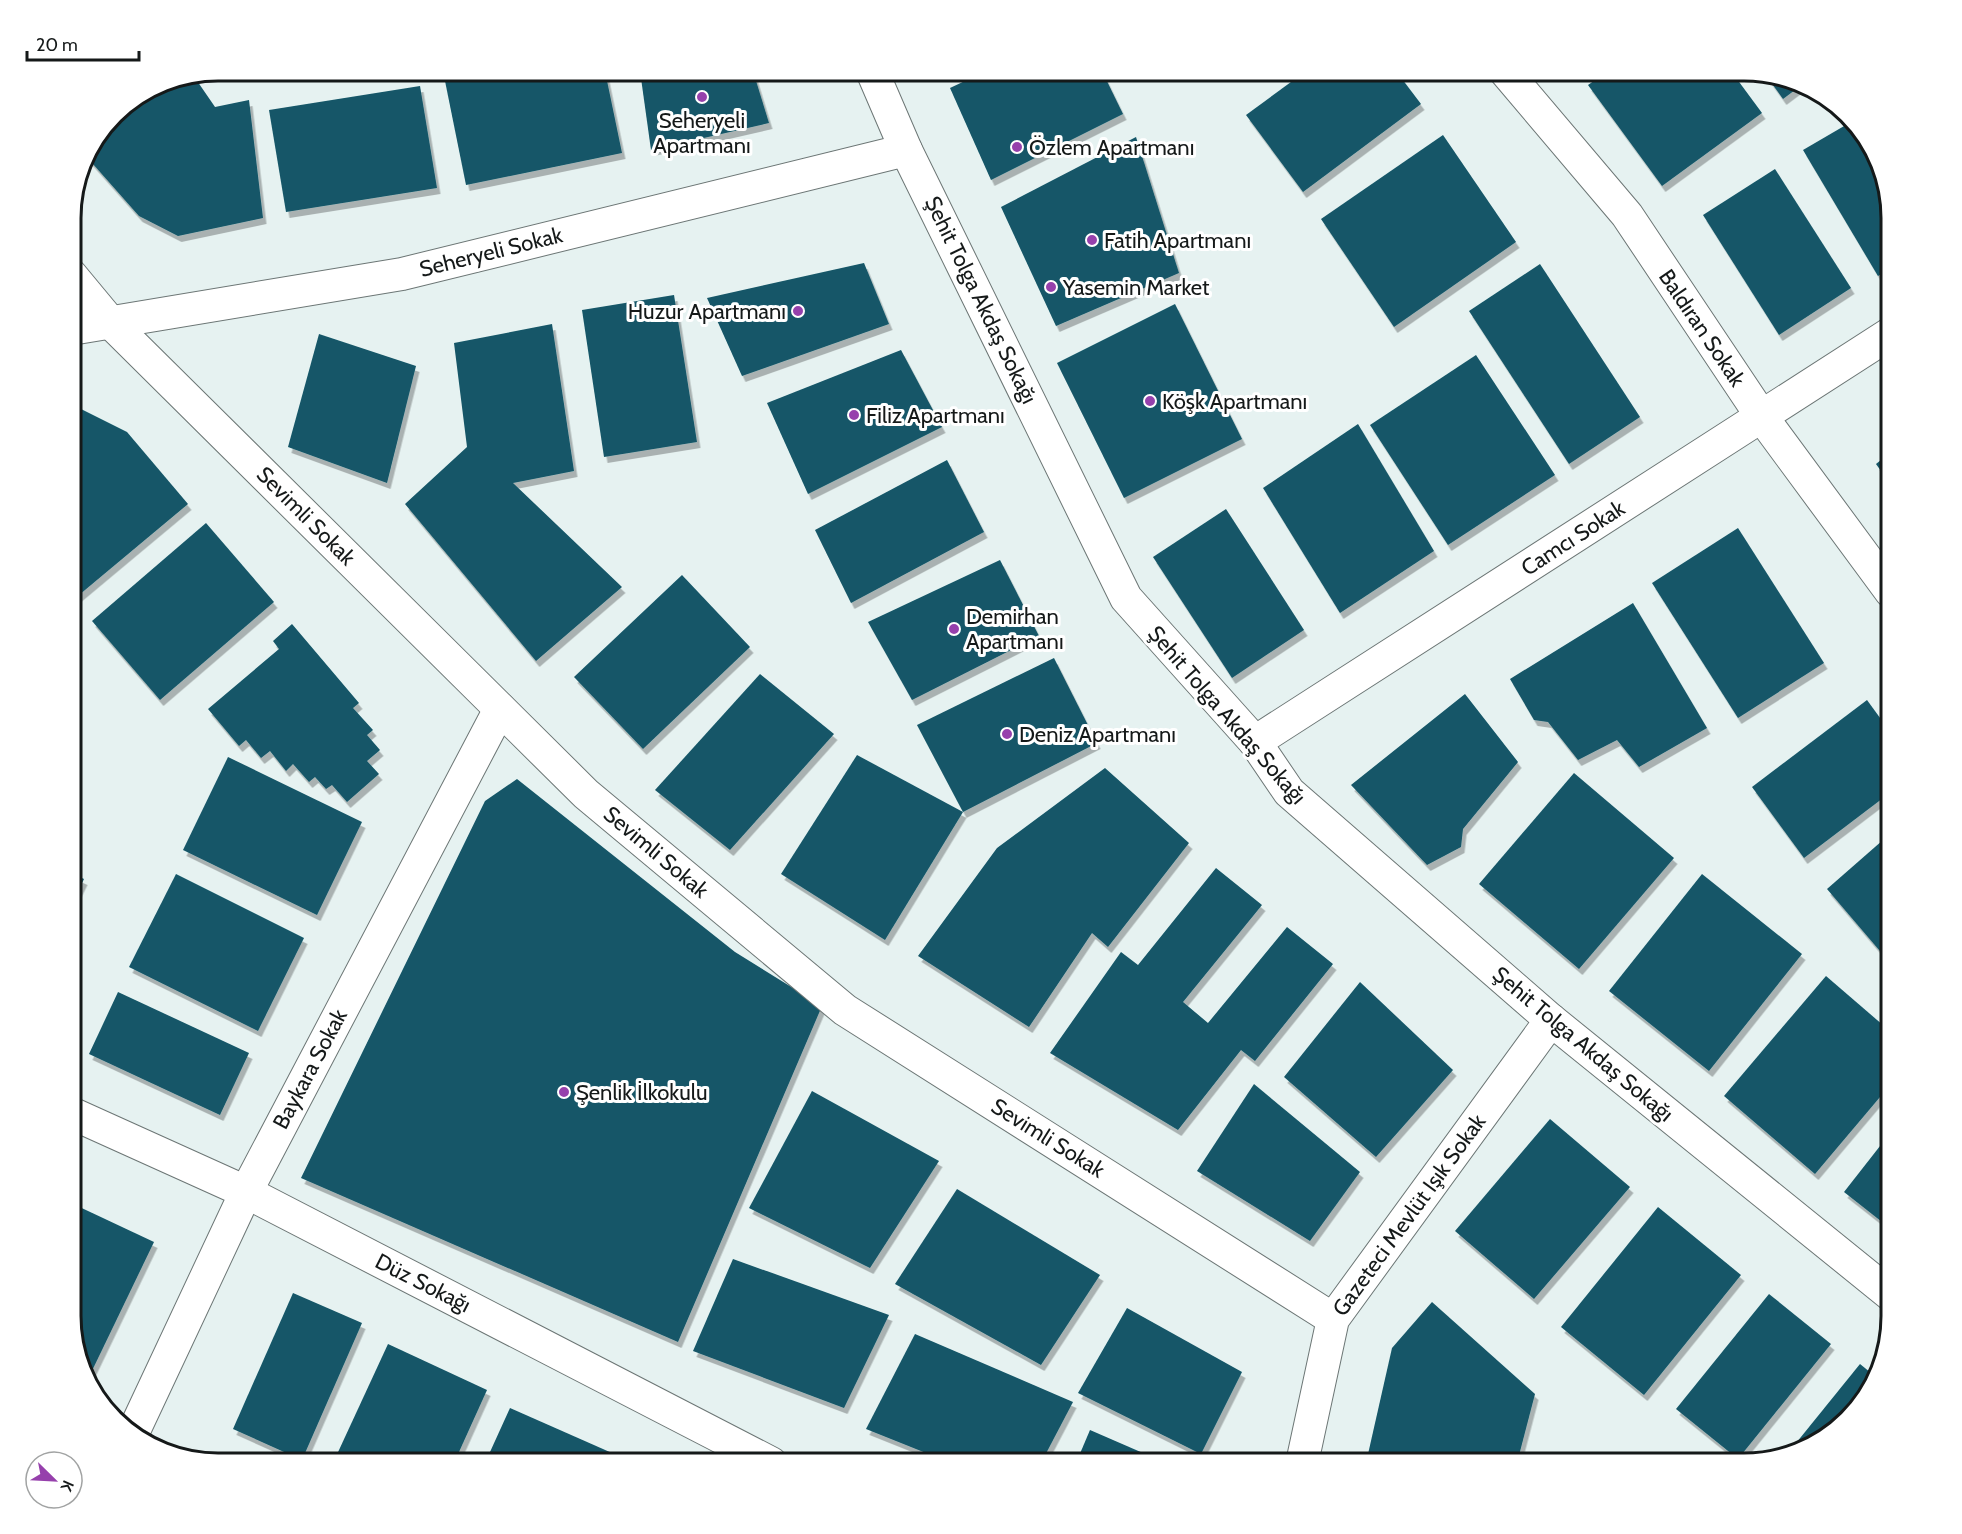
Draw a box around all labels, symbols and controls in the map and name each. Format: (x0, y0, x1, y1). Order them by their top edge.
scale bar (27, 24, 140, 62)
text: 20 m (36, 34, 78, 56)
marker: Seheryeli Apartmanı (695, 90, 709, 104)
place label: Seheryeli Apartmanı (653, 107, 751, 159)
place label: Özlem Apartmanı (1029, 134, 1194, 161)
marker: Özlem Apartmanı (1010, 140, 1024, 154)
street label: Şehit Tolga Akdaş Sokağı (919, 192, 1043, 408)
street label: Seheryeli Sokak (417, 221, 565, 283)
place label: Fatih Apartmanı (1104, 227, 1251, 254)
marker: Fatih Apartmanı (1085, 233, 1099, 247)
street label: Baldıran Sokak (1653, 264, 1751, 392)
place label: Yasemin Market (1062, 274, 1210, 301)
marker: Yasemin Market (1044, 280, 1058, 294)
place label: Huzur Apartmanı (628, 298, 786, 325)
marker: Huzur Apartmanı (791, 304, 805, 318)
place label: Köşk Apartmanı (1162, 388, 1307, 415)
marker: Köşk Apartmanı (1143, 394, 1157, 408)
place label: Filiz Apartmanı (866, 402, 1005, 429)
marker: Filiz Apartmanı (847, 408, 861, 422)
street label: Sevimli Sokak (251, 461, 361, 571)
street label: Camcı Sokak (1516, 494, 1630, 581)
place label: Demirhan Apartmanı (966, 603, 1064, 655)
street label: Şehit Tolga Akdaş Sokağı (1142, 620, 1312, 810)
marker: Demirhan Apartmanı (947, 622, 961, 636)
place label: Deniz Apartmanı (1019, 721, 1176, 748)
marker: Deniz Apartmanı (1000, 727, 1014, 741)
street label: Sevimli Sokak (598, 800, 714, 904)
street label: Şehit Tolga Akdaş Sokağı (1487, 961, 1679, 1127)
street label: Baykara Sokak (267, 1004, 353, 1134)
place label: Şenlik İlkokulu (576, 1079, 707, 1106)
marker: Şenlik İlkokulu (557, 1085, 571, 1099)
street label: Sevimli Sokak (986, 1092, 1110, 1184)
street label: Gazeteci Mevlüt Işık Sokak (1327, 1109, 1491, 1321)
street label: Düz Sokağı (371, 1247, 475, 1319)
north arrow (24, 1450, 84, 1510)
text: K (57, 1477, 78, 1494)

